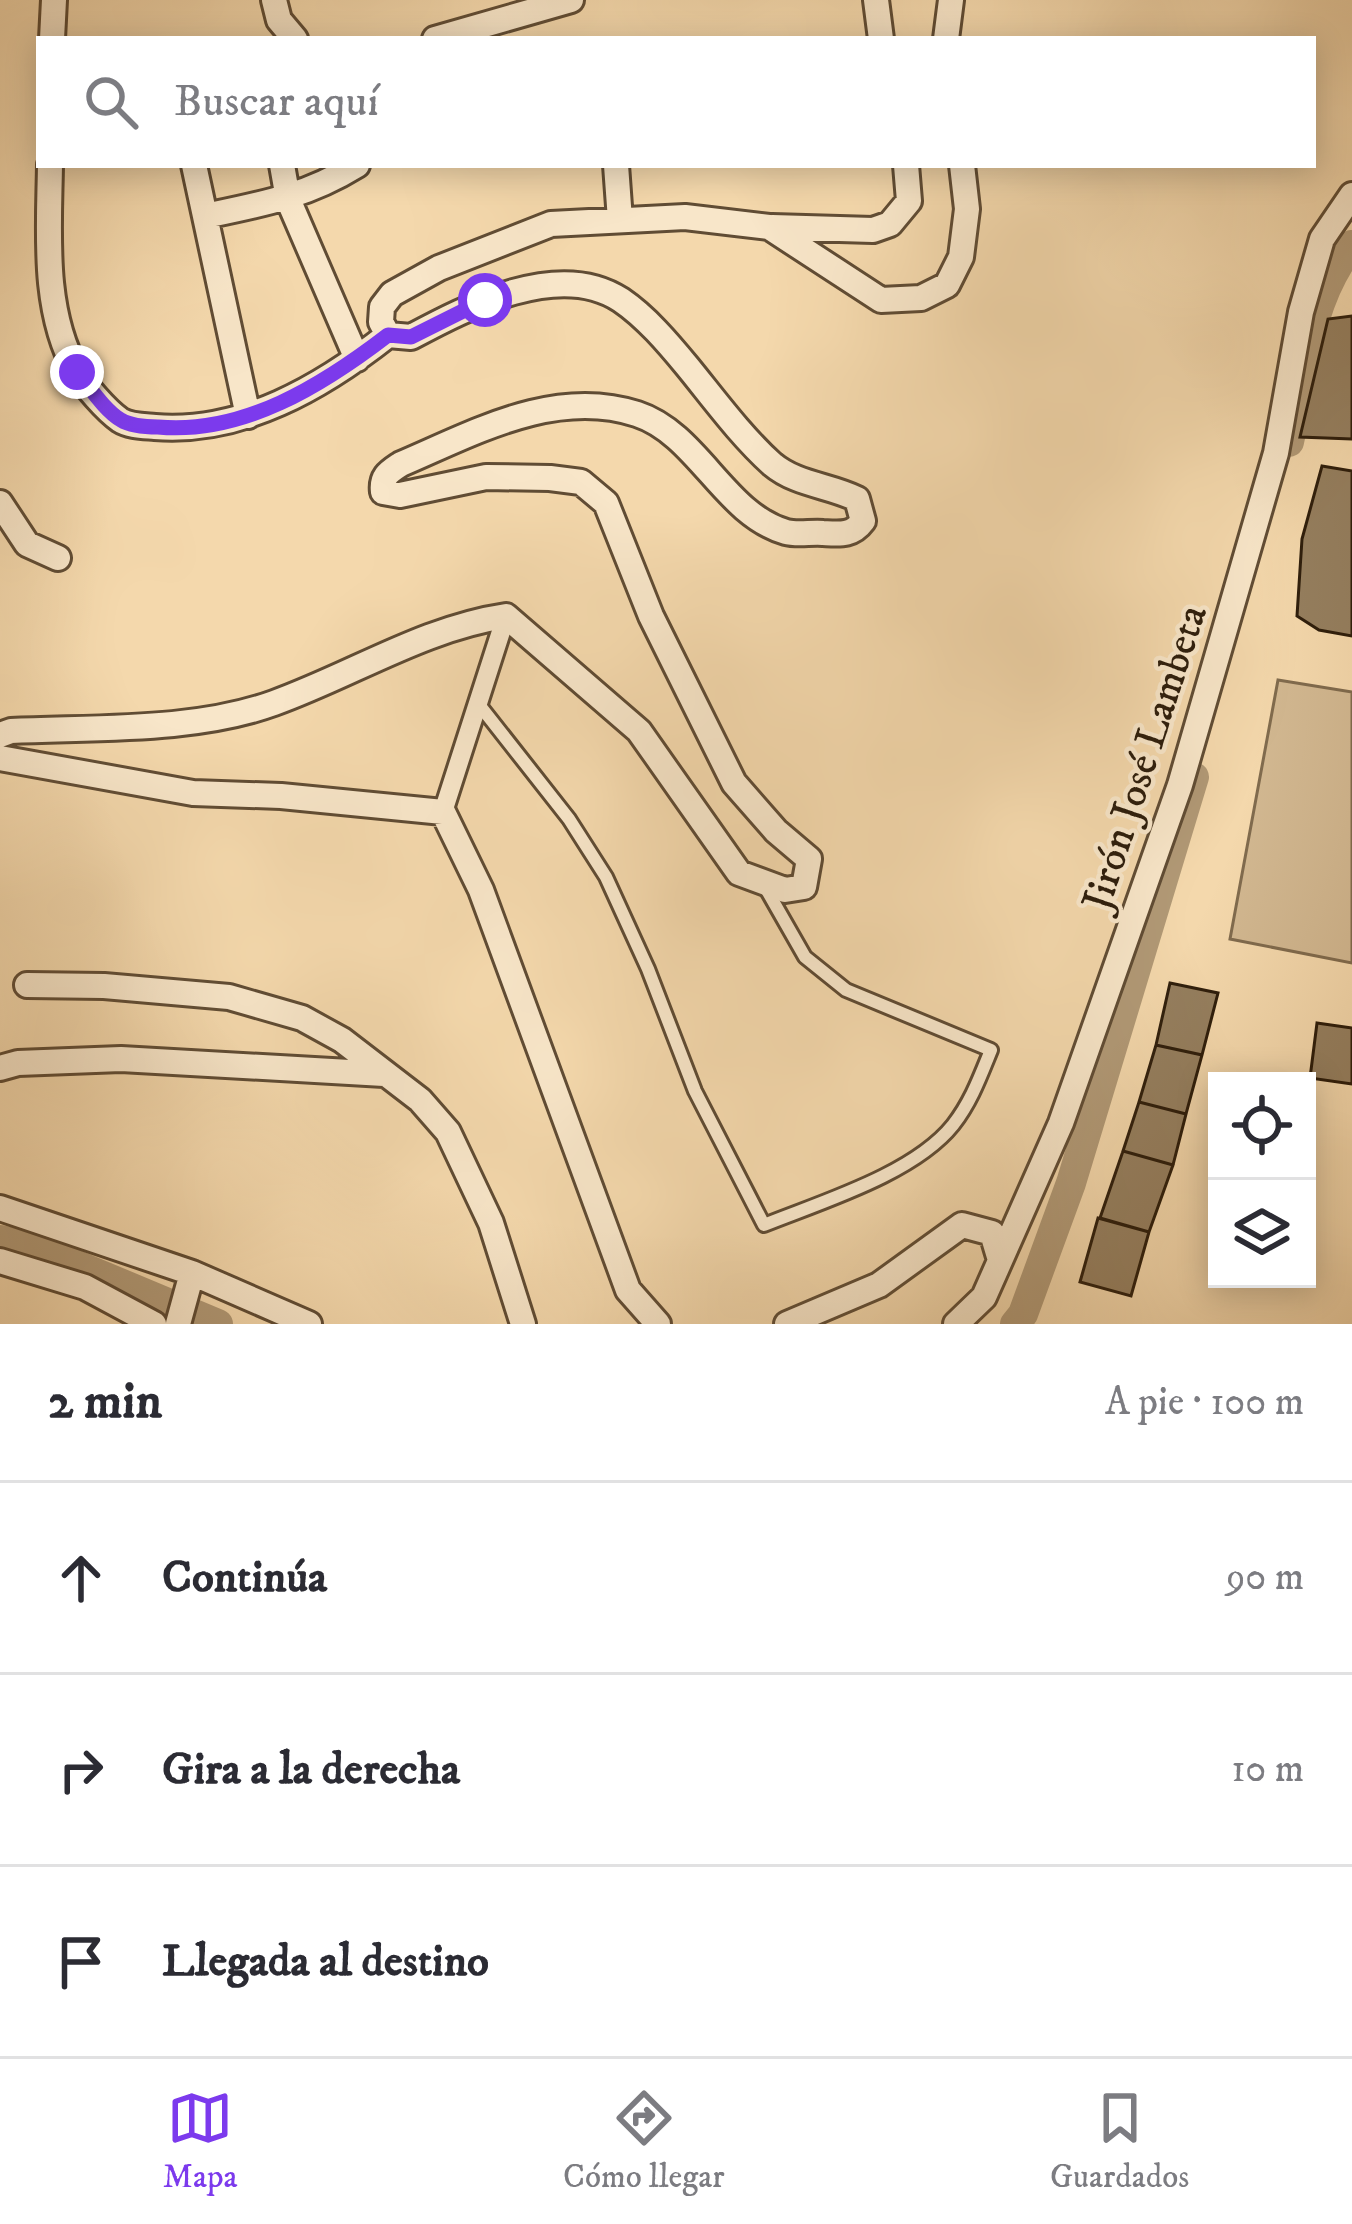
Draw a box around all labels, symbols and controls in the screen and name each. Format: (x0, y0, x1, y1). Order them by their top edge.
search box (36, 36, 1316, 168)
icon: search (78, 69, 144, 135)
text: Buscar aquí (174, 74, 379, 130)
route start (458, 273, 512, 327)
route end (50, 345, 104, 399)
street label: Jirón José Lambeta (1071, 598, 1220, 921)
map controls (1208, 1072, 1316, 1288)
button: locate (1208, 1072, 1316, 1180)
button: layers (1208, 1180, 1316, 1288)
text: 2 min (48, 1370, 162, 1434)
text: A pie · 100 m (1105, 1378, 1304, 1427)
icon: ahead (48, 1545, 114, 1611)
text: Continúa (162, 1550, 327, 1606)
text: 90 m (1226, 1553, 1304, 1602)
icon: right (48, 1737, 114, 1803)
text: Gira a la derecha (162, 1742, 460, 1798)
text: 10 m (1231, 1745, 1304, 1794)
icon: arrive (48, 1929, 114, 1995)
text: Llegada al destino (162, 1934, 489, 1990)
tab: Mapa (163, 2085, 238, 2198)
tab: Cómo llegar (563, 2085, 725, 2198)
tab: Guardados (1050, 2085, 1189, 2198)

